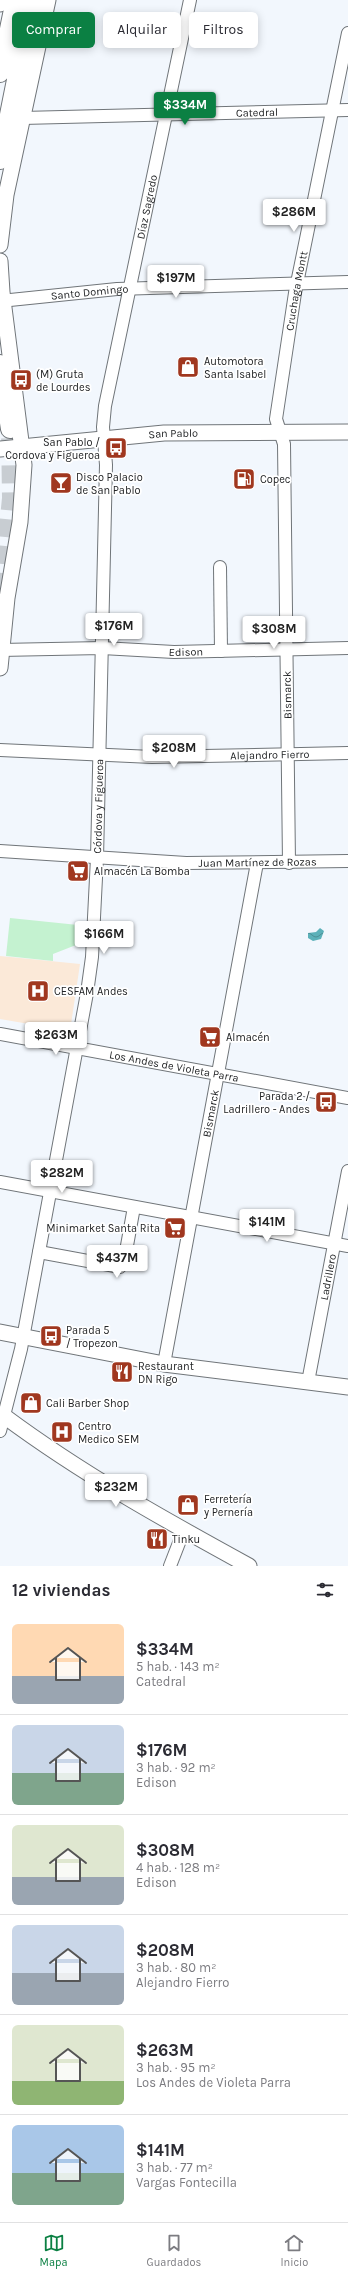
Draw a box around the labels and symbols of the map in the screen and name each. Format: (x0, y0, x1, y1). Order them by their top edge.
pin: $334M (157, 92, 213, 126)
street label: Catedral (236, 106, 278, 120)
street label: Díaz Sagredo (134, 173, 160, 240)
pin: $286M (266, 199, 322, 233)
street label: Cruchaga Montt (283, 250, 310, 332)
pin: $197M (148, 265, 204, 299)
street label: Santo Domingo (50, 283, 129, 303)
shop icon: Automotora Santa Isabel (175, 354, 201, 380)
place label: Automotora Santa Isabel (204, 355, 266, 381)
bus stop icon: (M) Gruta de Lourdes (8, 367, 34, 393)
place label: (M) Gruta de Lourdes (36, 368, 91, 394)
street label: San Pablo (148, 427, 198, 441)
bus stop icon: San Pablo / Cordova y Figueroa (103, 435, 129, 461)
place label: San Pablo / Cordova y Figueroa (5, 436, 100, 462)
fuel station icon: Copec (231, 466, 257, 492)
bar icon: Disco Palacio de San Pablo (48, 470, 74, 496)
place label: Disco Palacio de San Pablo (76, 471, 143, 497)
place label: Copec (260, 473, 291, 486)
pin: $176M (86, 613, 142, 647)
pin: $308M (246, 616, 302, 650)
street label: Edison (168, 645, 203, 659)
street label: Bismarck (281, 671, 294, 719)
pin: $208M (146, 735, 202, 769)
street label: Alejandro Fierro (230, 748, 309, 762)
street label: Córdova y Figueroa (91, 759, 106, 854)
street label: Juan Martínez de Rozas (199, 855, 317, 870)
supermarket icon: Almacén La Bomba (65, 858, 91, 884)
place label: Almacén La Bomba (94, 865, 190, 878)
pin: $166M (76, 921, 132, 955)
hospital icon: CESFAM Andes (25, 978, 51, 1004)
place label: CESFAM Andes (54, 985, 128, 998)
pin: $263M (28, 1022, 84, 1056)
supermarket icon: Almacén (197, 1024, 223, 1050)
place label: Almacén (226, 1031, 270, 1044)
street label: Los Andes de Violeta Parra (108, 1048, 240, 1085)
street label: Bismarck (200, 1089, 222, 1138)
bus stop icon: Parada 2 / Ladrillero - Andes (313, 1089, 339, 1115)
place label: Parada 2 / Ladrillero - Andes (223, 1090, 310, 1116)
pin: $282M (34, 1160, 90, 1194)
pin: $141M (239, 1209, 295, 1243)
supermarket icon: Minimarket Santa Rita (162, 1215, 188, 1241)
place label: Minimarket Santa Rita (46, 1222, 160, 1235)
pin: $437M (89, 1245, 145, 1279)
street label: Ladrillero (318, 1253, 339, 1301)
bus stop icon: Parada 5 / Tropezon (38, 1323, 64, 1349)
place label: Parada 5 / Tropezon (66, 1324, 118, 1350)
restaurant icon: Restaurant DN Rigo (109, 1359, 135, 1385)
place label: Restaurant DN Rigo (138, 1360, 194, 1386)
shop icon: Cali Barber Shop (18, 1390, 44, 1416)
place label: Cali Barber Shop (46, 1397, 129, 1410)
hospital icon: Centro Medico SEM (49, 1419, 75, 1445)
place label: Centro Medico SEM (78, 1420, 139, 1446)
pin: $232M (88, 1474, 144, 1508)
shop icon: Ferretería y Pernería (175, 1492, 201, 1518)
place label: Ferretería y Pernería (203, 1493, 253, 1519)
restaurant icon: Tinku (144, 1526, 170, 1552)
place label: Tinku (172, 1533, 200, 1546)

